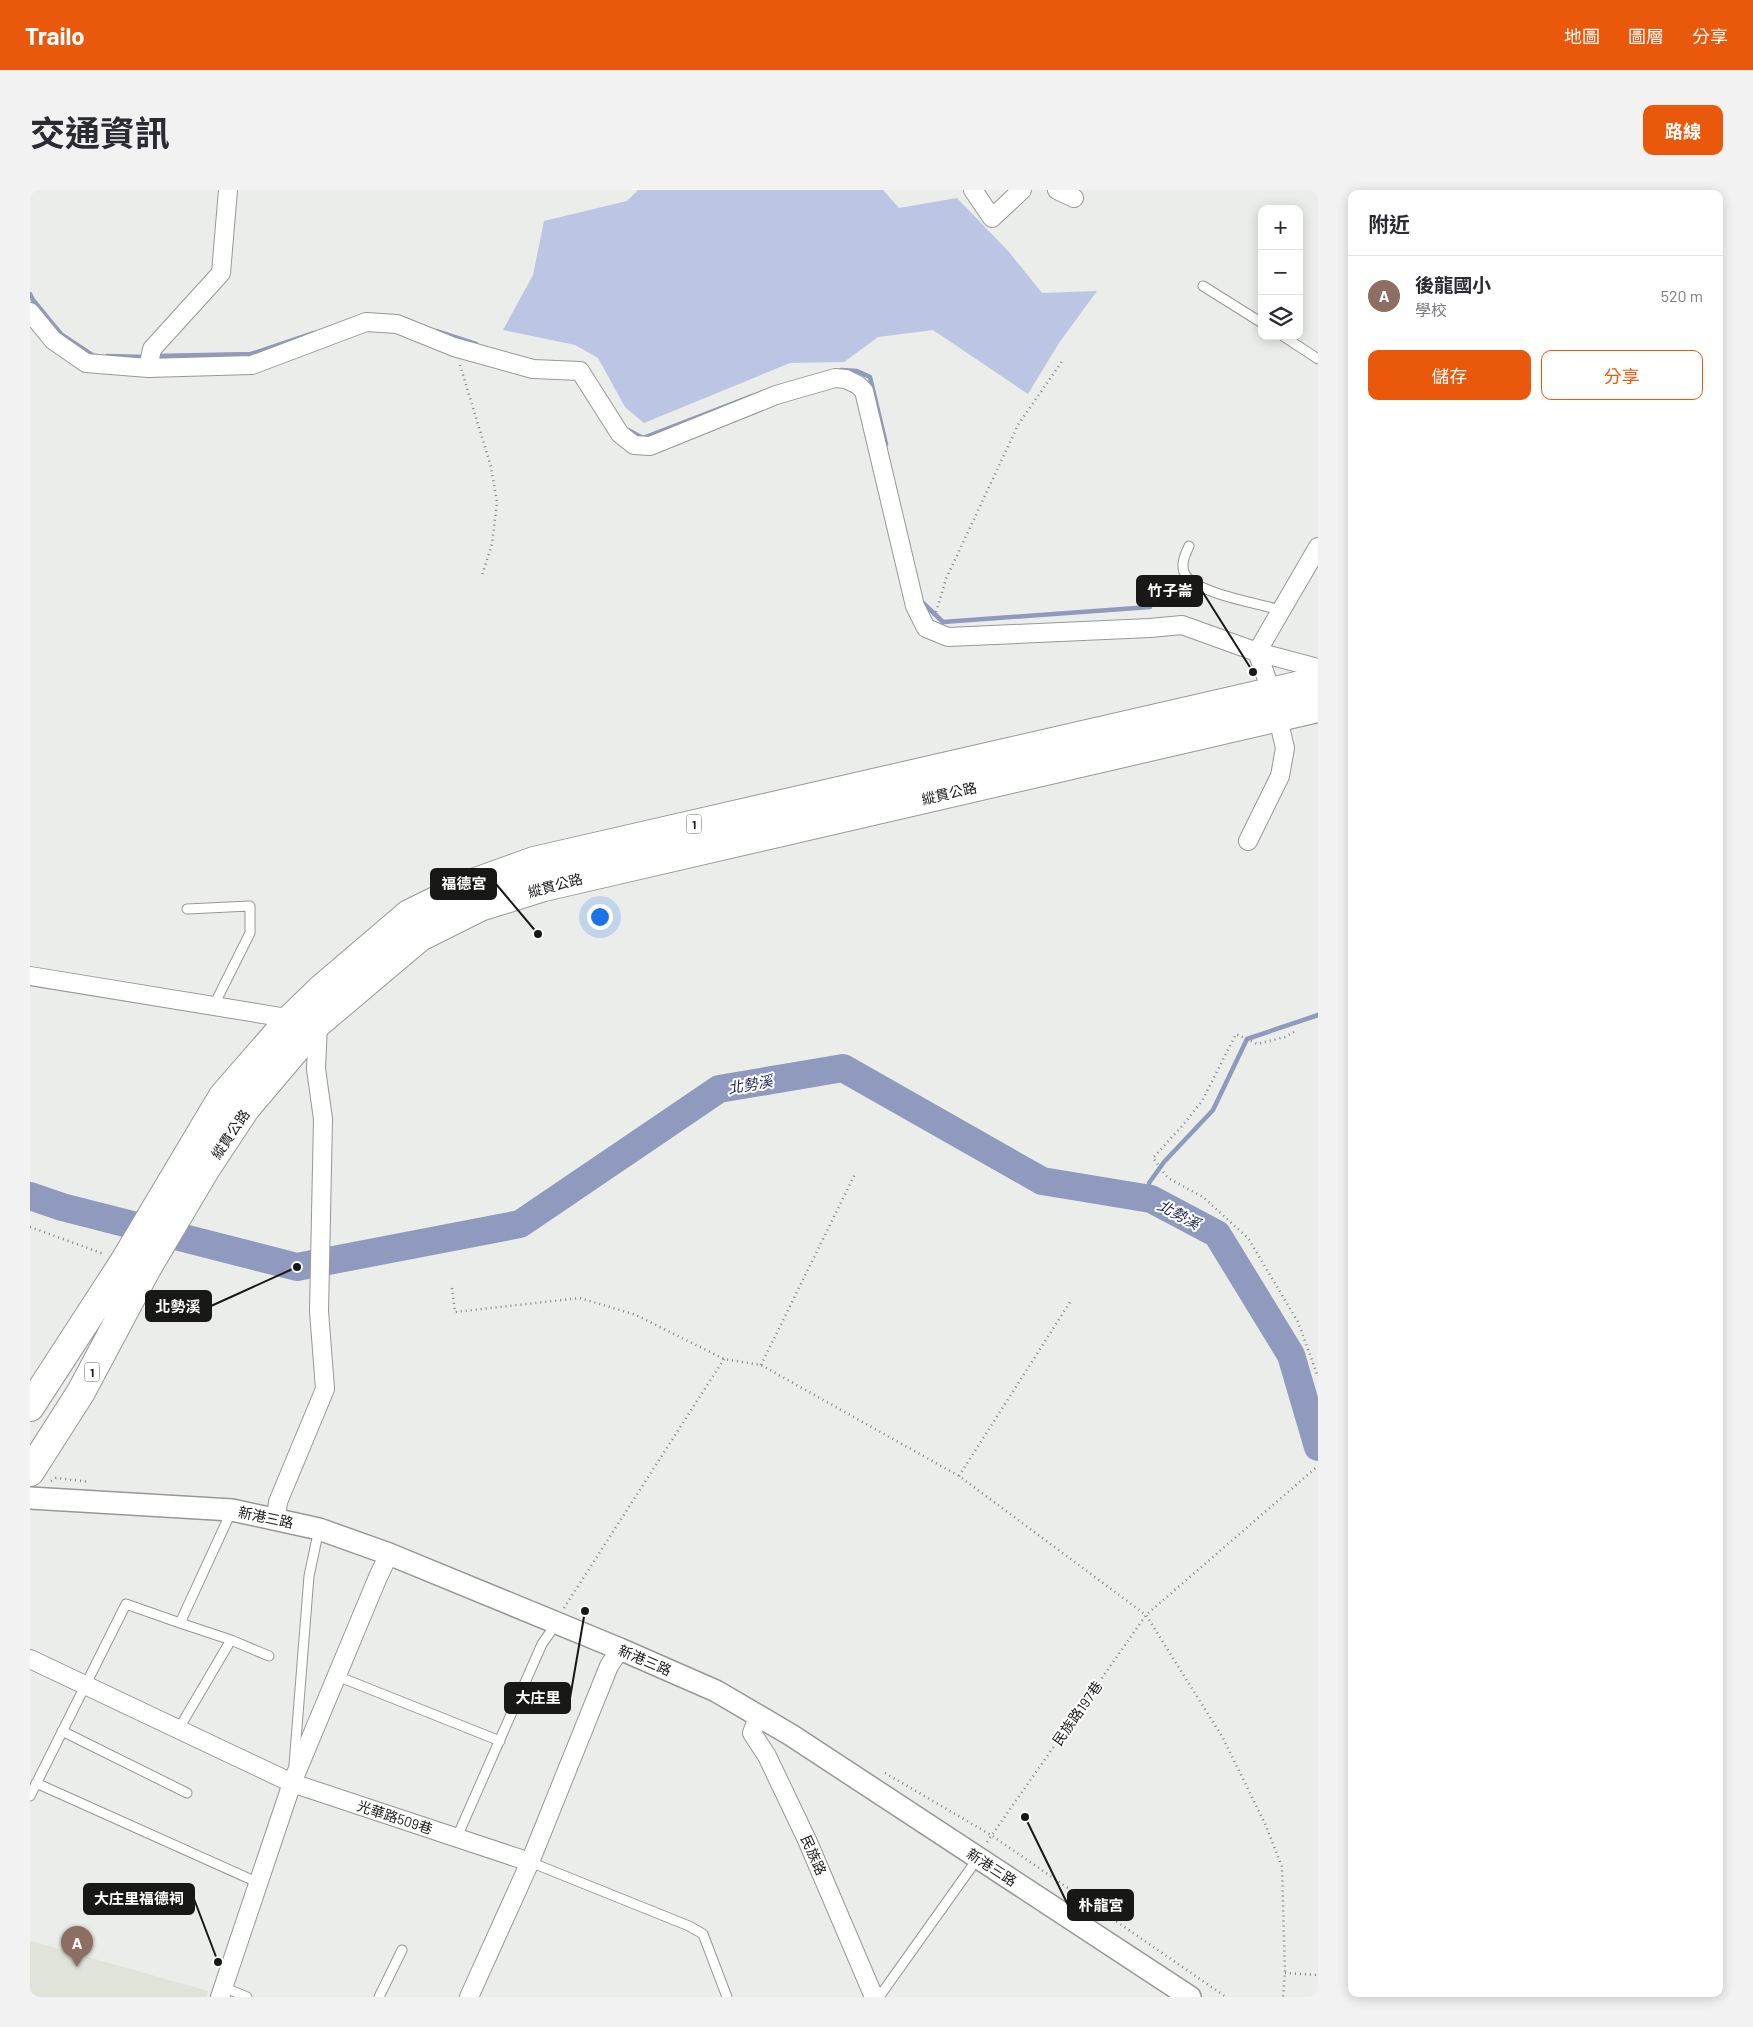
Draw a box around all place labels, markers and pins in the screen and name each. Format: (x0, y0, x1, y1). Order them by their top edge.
callout: 竹子崙 (1137, 576, 1202, 606)
callout: 福德宮 (431, 869, 496, 899)
callout: 北勢溪 (146, 1291, 211, 1321)
callout: 大庄里 (505, 1683, 570, 1713)
callout: 大庄里福德祠 (84, 1884, 194, 1914)
callout: 朴龍宮 (1068, 1890, 1133, 1920)
pin: A (61, 1926, 93, 1967)

